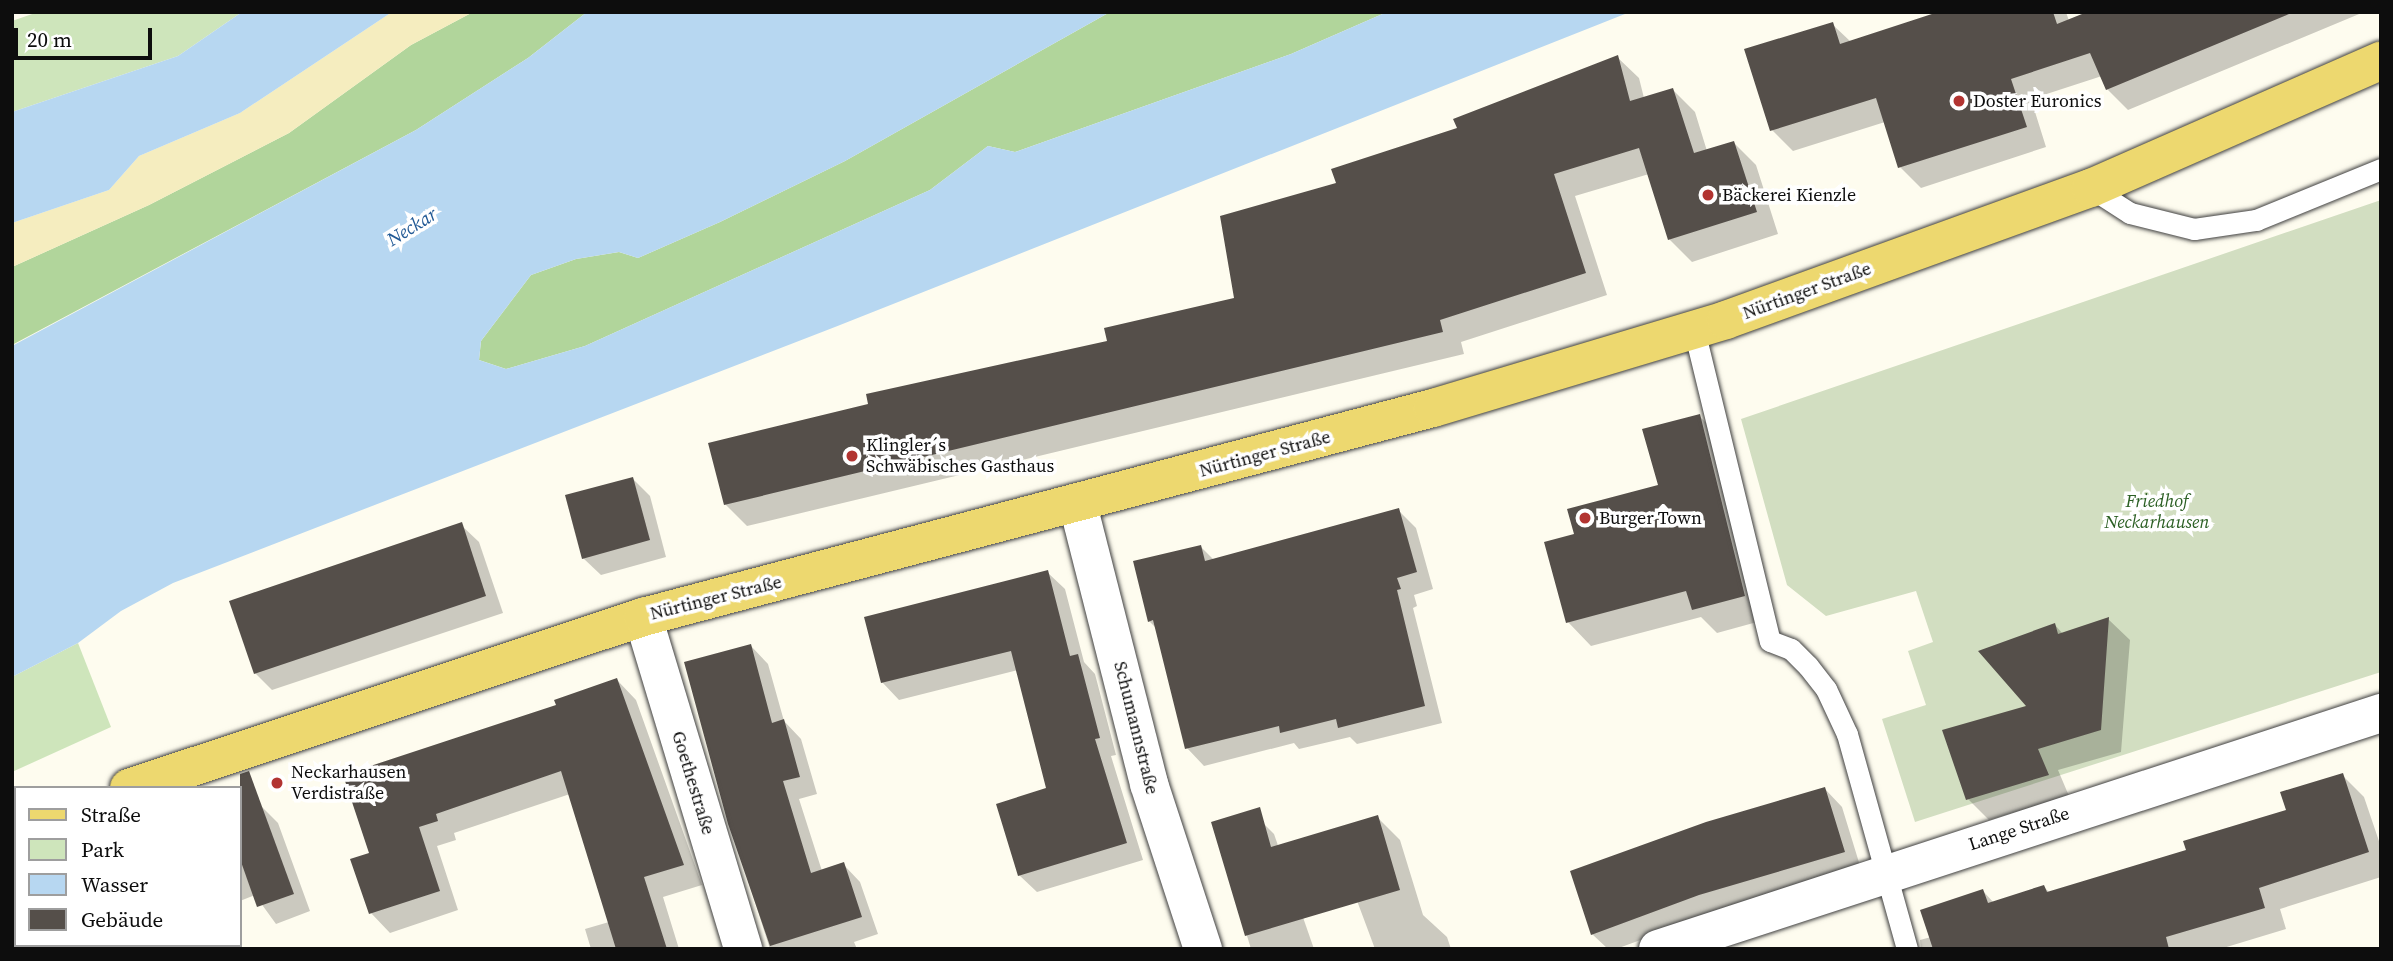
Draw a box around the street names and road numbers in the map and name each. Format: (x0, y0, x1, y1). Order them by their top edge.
street label: Nürtinger Straße (1740, 258, 1874, 324)
street label: Nürtinger Straße (1197, 426, 1333, 482)
street label: Nürtinger Straße (648, 571, 784, 625)
street label: Schumannstraße (1109, 659, 1163, 797)
street label: Goethestraße (667, 729, 719, 837)
street label: Lange Straße (1966, 803, 2072, 855)

